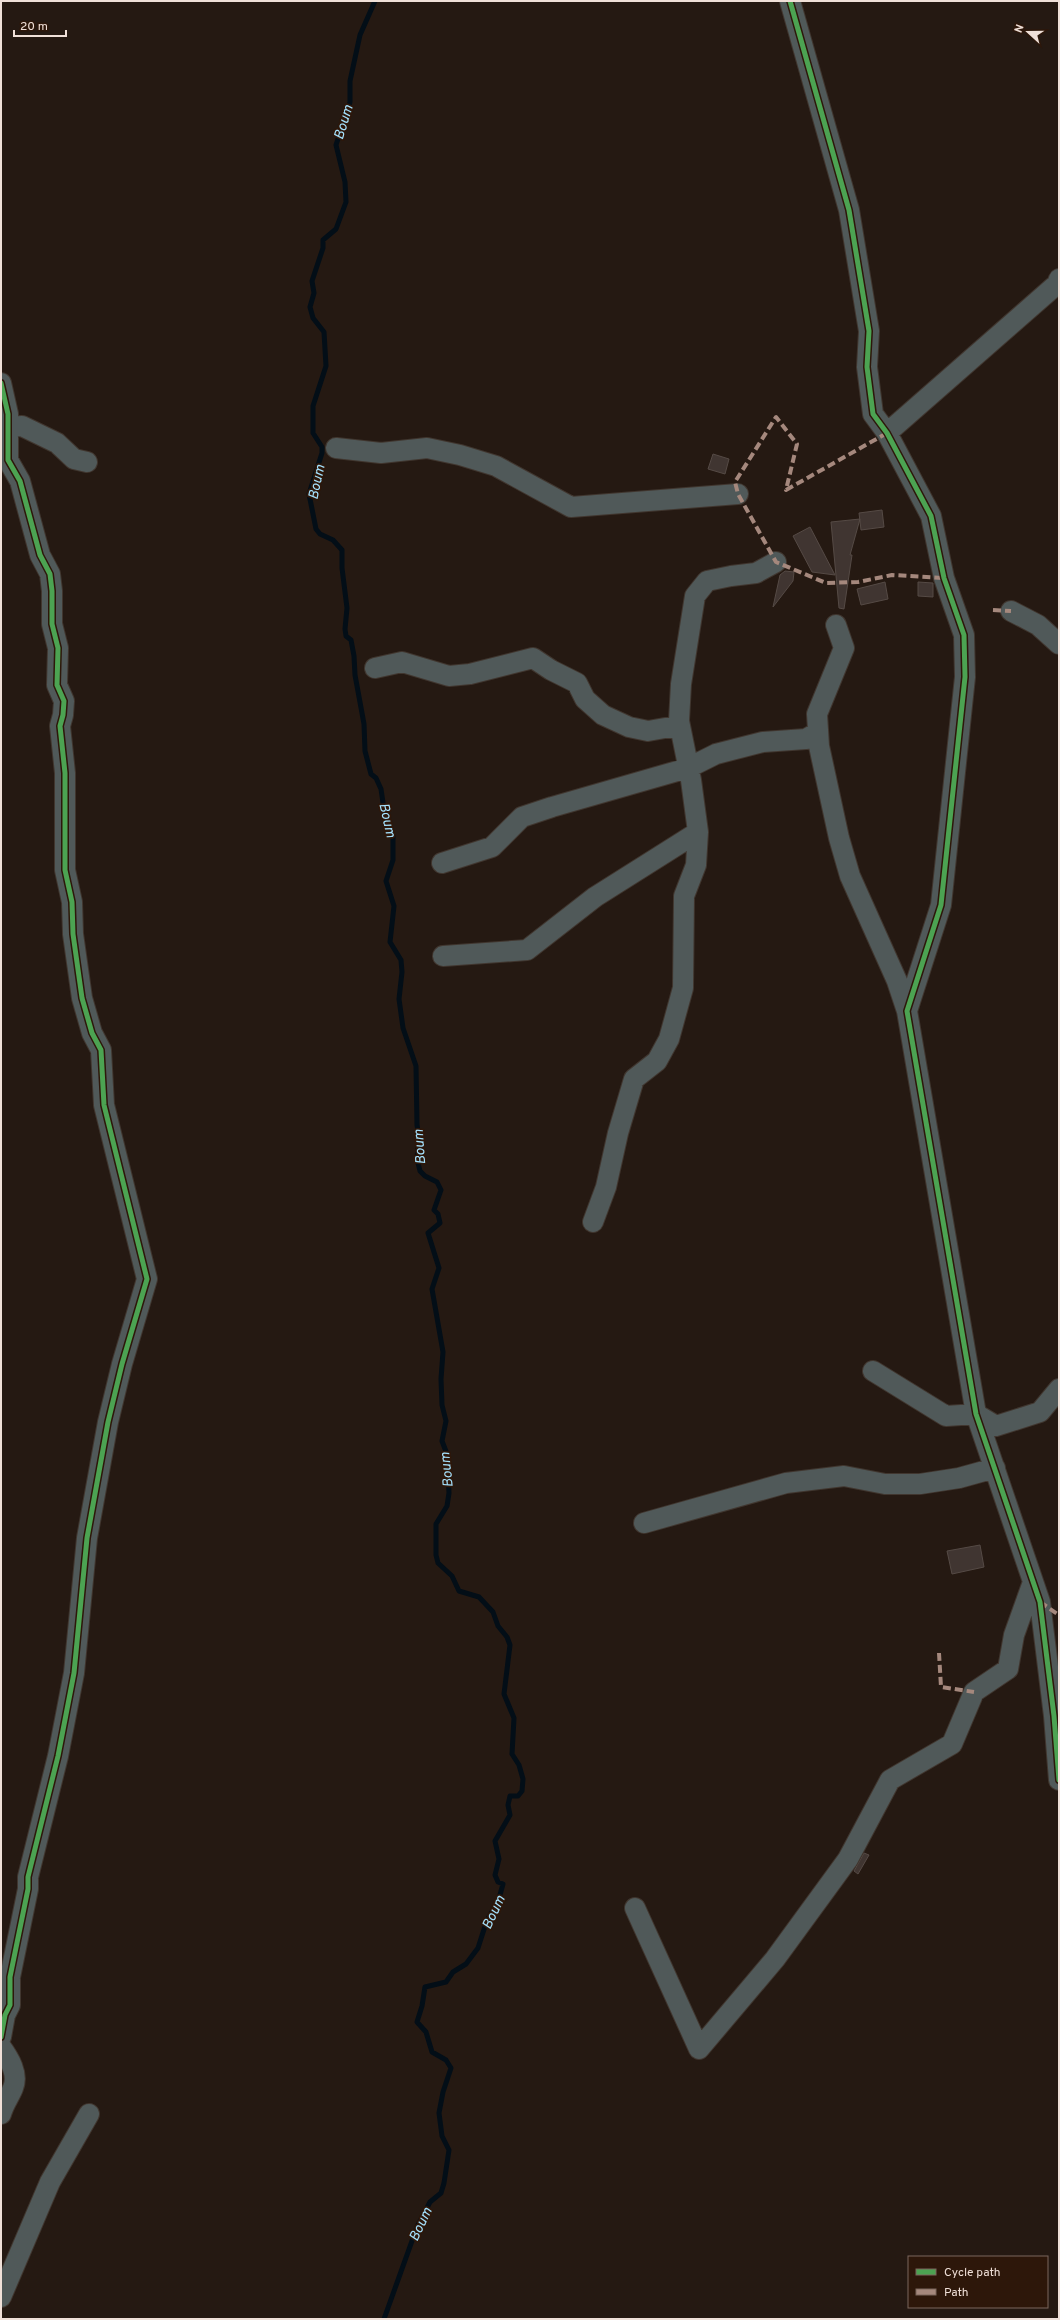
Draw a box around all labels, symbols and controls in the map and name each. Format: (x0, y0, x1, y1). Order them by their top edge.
scale bar (14, 12, 66, 38)
north arrow (1008, 12, 1048, 52)
text: 20 m (20, 19, 48, 35)
text: N (1012, 23, 1028, 35)
water label: Boum (331, 103, 358, 142)
water label: Boum (305, 463, 330, 501)
water label: Boum (374, 801, 399, 840)
water label: Boum (411, 1128, 430, 1165)
water label: Boum (437, 1451, 458, 1488)
water label: Boum (479, 1893, 510, 1932)
water label: Boum (406, 2205, 437, 2244)
legend (908, 2256, 1048, 2308)
text: Cycle path (944, 2265, 1001, 2281)
text: Path (944, 2285, 969, 2301)

